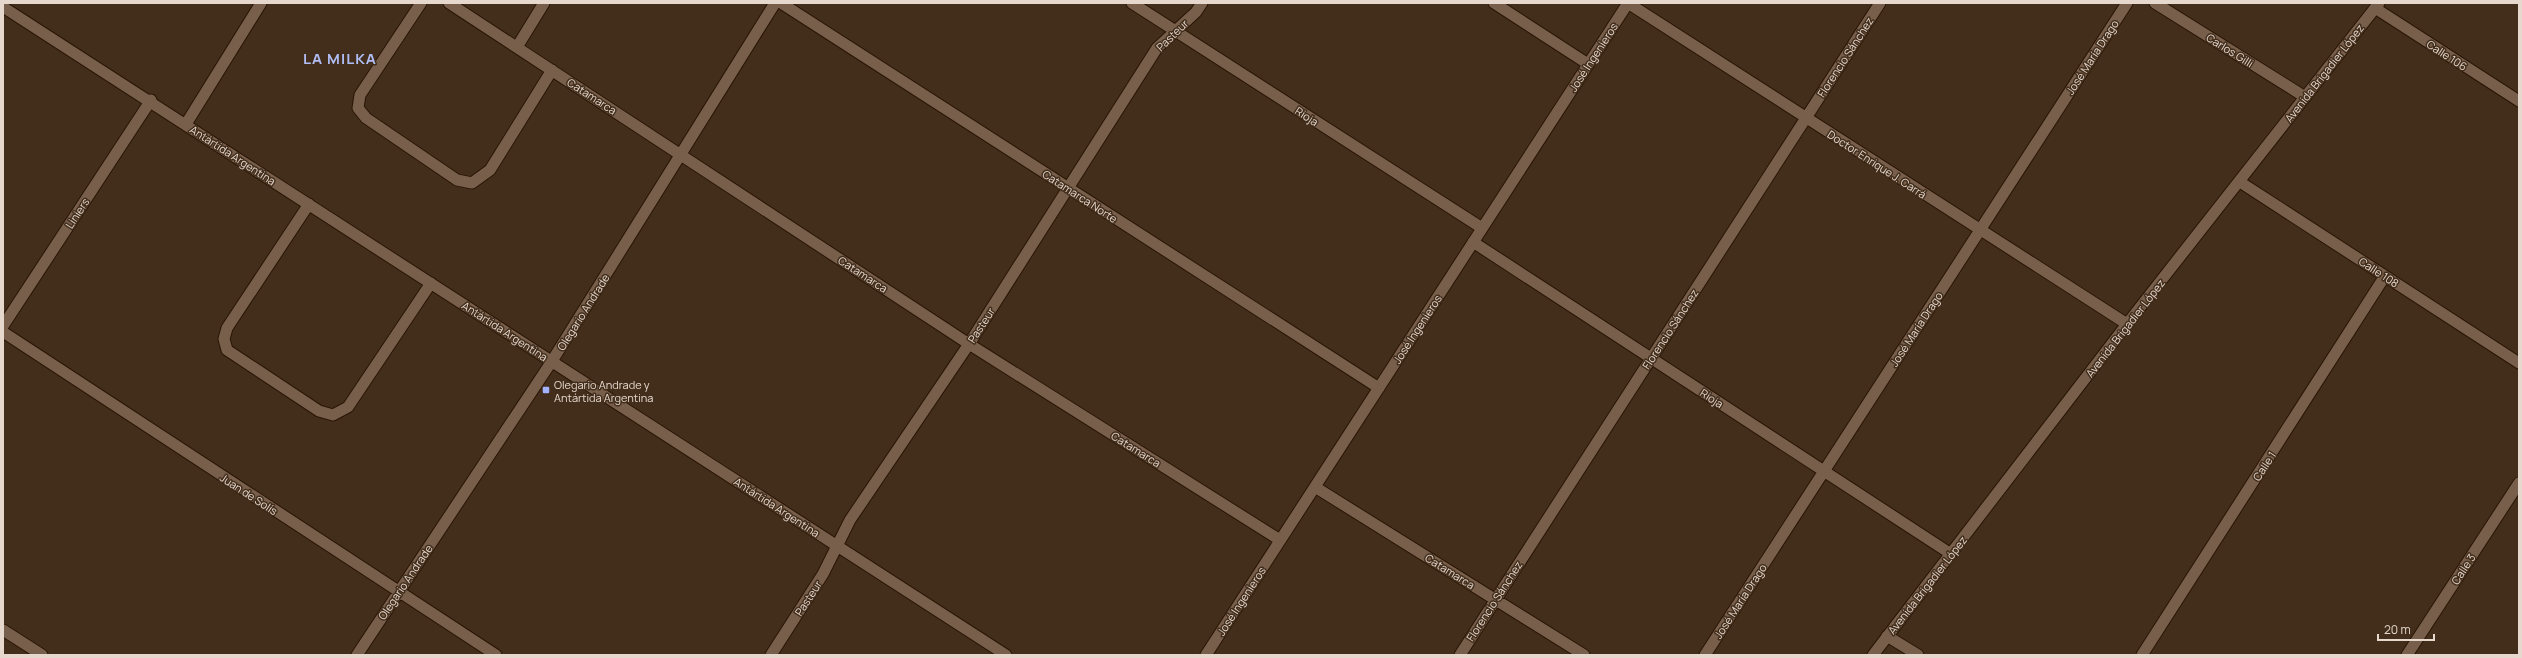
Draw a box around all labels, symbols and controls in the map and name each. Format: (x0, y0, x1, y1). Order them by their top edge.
street label: Florencio Sánchez (1813, 14, 1877, 100)
street label: Pasteur (1153, 16, 1191, 54)
street label: José María Drago (2062, 16, 2122, 97)
street label: José Ingenieros (1565, 19, 1621, 94)
street label: Avenida Brigadier López (2281, 21, 2367, 125)
street label: Carlos Gilli (2204, 30, 2256, 70)
street label: Calle 106 (2424, 36, 2470, 74)
district label: LA MILKA (303, 48, 377, 69)
street label: Catamarca (564, 74, 620, 118)
street label: Rioja (1292, 103, 1322, 129)
street label: Antártida Argentina (187, 122, 279, 188)
street label: Doctor Enrique J. Carrá (1825, 126, 1929, 202)
street label: Catamarca Norte (1040, 166, 1121, 226)
street label: Liniers (62, 195, 92, 231)
street label: Catamarca (835, 252, 891, 296)
street label: Calle 108 (2356, 253, 2402, 291)
street label: Olegario Andrade (553, 270, 613, 353)
street label: Avenida Brigadier López (2082, 276, 2168, 380)
street label: Florencio Sánchez (1638, 286, 1702, 372)
street label: José María Drago (1886, 288, 1946, 369)
street label: José Ingenieros (1389, 291, 1445, 366)
street label: Antártida Argentina (459, 298, 551, 364)
street label: Pasteur (964, 304, 998, 346)
place label: Olegario Andrade y Antártida Argentina (554, 377, 653, 405)
marker: Olegario Andrade y Antártida Argentina (541, 385, 551, 395)
street label: Rioja (1697, 385, 1727, 411)
street label: Catamarca (1108, 428, 1164, 470)
street label: Calle 1 (2249, 448, 2279, 484)
street label: Juan de Solís (217, 470, 281, 518)
street label: Antártida Argentina (731, 474, 823, 540)
street label: Avenida Brigadier López (1884, 533, 1970, 637)
street label: Olegario Andrade (374, 541, 436, 623)
street label: Catamarca (1422, 550, 1478, 592)
street label: Calle 3 (2447, 551, 2479, 587)
street label: Florencio Sánchez (1462, 558, 1526, 644)
street label: José María Drago (1710, 560, 1770, 641)
street label: José Ingenieros (1213, 563, 1269, 638)
street label: Pasteur (791, 577, 825, 619)
scale bar (2378, 616, 2434, 642)
text: 20 m (2384, 621, 2411, 638)

